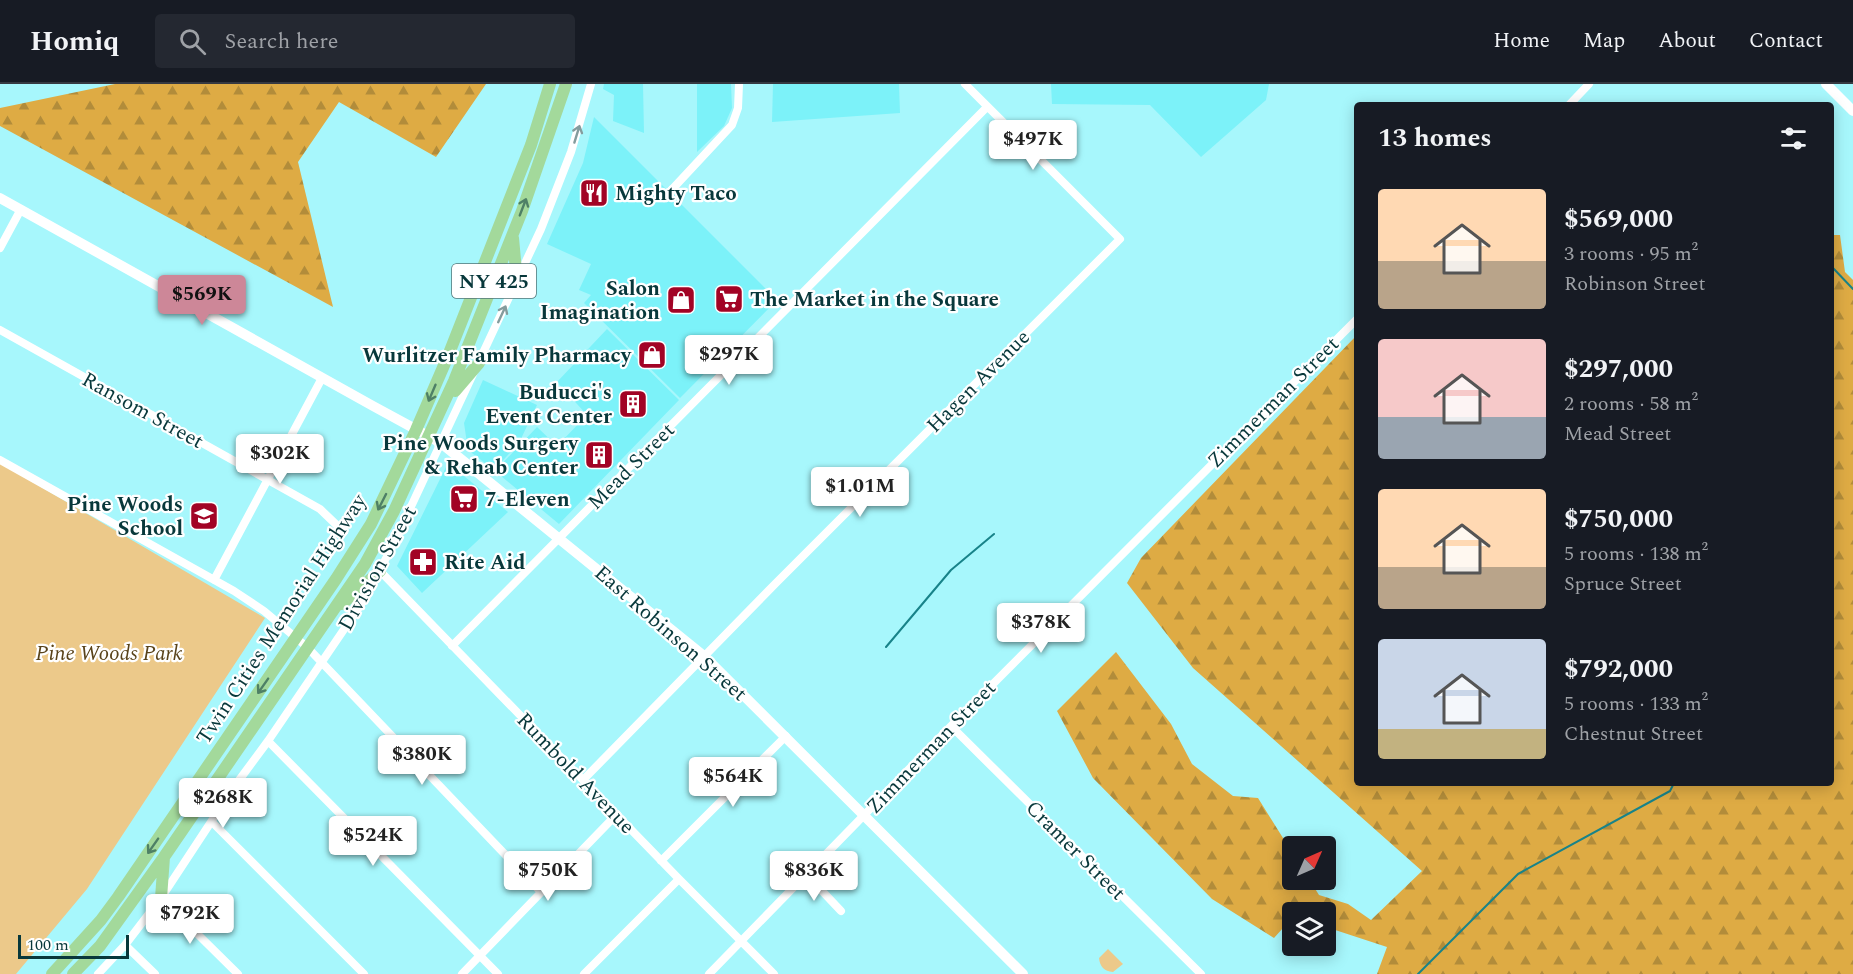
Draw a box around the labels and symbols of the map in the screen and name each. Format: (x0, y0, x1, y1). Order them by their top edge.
pin: $497K (991, 120, 1075, 171)
one-way arrow (572, 125, 583, 144)
restaurant icon: Mighty Taco (578, 177, 610, 209)
place label: Mighty Taco (615, 178, 737, 210)
one-way arrow (518, 199, 529, 217)
road number: NY 425 (452, 264, 536, 298)
place label: Salon Imagination (540, 273, 660, 329)
pin: $569K (160, 275, 244, 326)
supermarket icon: The Market in the Square (713, 283, 745, 315)
shop icon: Salon Imagination (665, 284, 697, 316)
place label: The Market in the Square (750, 284, 999, 316)
one-way arrow (496, 305, 508, 323)
street label: Hagen Avenue (920, 323, 1038, 441)
street label: Zimmerman Street (1200, 329, 1347, 476)
pin: $297K (687, 335, 771, 386)
shop icon: Wurlitzer Family Pharmacy (636, 339, 668, 371)
place label: Wurlitzer Family Pharmacy (362, 340, 632, 372)
street label: Ransom Street (76, 364, 209, 458)
place label: Buducci's Event Center (485, 377, 612, 433)
one-way arrow (426, 383, 437, 402)
building icon: Buducci's Event Center (617, 388, 649, 420)
street label: Mead Street (581, 416, 683, 518)
place label: Pine Woods Surgery & Rehab Center (382, 428, 579, 484)
pin: $302K (238, 434, 322, 485)
building icon: Pine Woods Surgery & Rehab Center (583, 439, 615, 471)
pin: $1.01M (811, 467, 909, 518)
supermarket icon: 7-Eleven (448, 483, 480, 515)
place label: 7-Eleven (485, 484, 570, 516)
street label: Twin Cities Memorial Highway (189, 487, 376, 751)
place label: Pine Woods School (67, 489, 183, 545)
one-way arrow (376, 492, 387, 510)
school or university icon: Pine Woods School (188, 500, 220, 532)
street label: Division Street (330, 500, 426, 637)
pharmacy icon: Rite Aid (407, 546, 439, 578)
place label: Rite Aid (444, 547, 525, 579)
street label: East Robinson Street (587, 558, 754, 710)
pin: $378K (999, 603, 1083, 654)
park label: Pine Woods Park (35, 638, 183, 670)
street label: Zimmerman Street (859, 673, 1004, 822)
one-way arrow (257, 677, 269, 693)
street label: Rumbold Avenue (508, 705, 642, 842)
pin: $380K (380, 735, 464, 786)
pin: $564K (691, 757, 775, 808)
pin: $268K (181, 778, 265, 829)
street label: Cramer Street (1018, 793, 1133, 908)
pin: $524K (331, 816, 415, 867)
north arrow (1282, 836, 1336, 890)
one-way arrow (147, 838, 159, 854)
pin: $750K (506, 851, 590, 902)
pin: $836K (772, 851, 856, 902)
pin: $792K (148, 894, 232, 945)
scale bar (18, 932, 129, 960)

